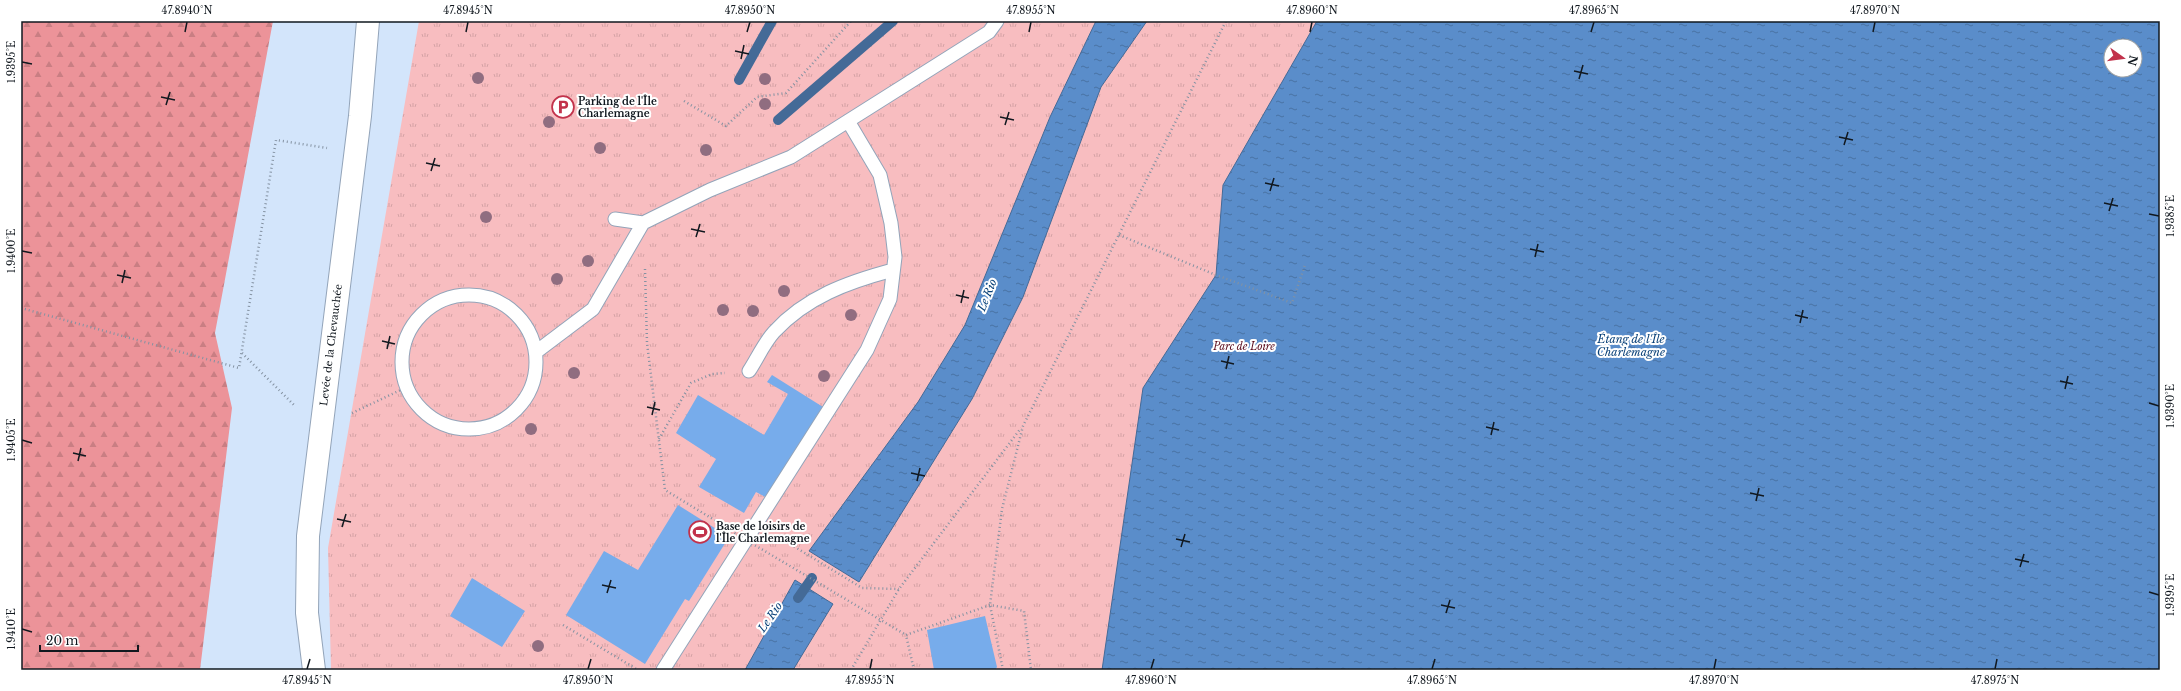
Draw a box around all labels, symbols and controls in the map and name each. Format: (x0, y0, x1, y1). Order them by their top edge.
text: 47.8940°N (162, 4, 212, 17)
text: 47.8945°N (443, 4, 493, 17)
text: 47.8950°N (725, 4, 775, 17)
text: 47.8955°N (1006, 4, 1056, 17)
text: 47.8960°N (1286, 4, 1338, 17)
text: 47.8965°N (1569, 4, 1619, 17)
text: 47.8970°N (1850, 4, 1900, 17)
north arrow (2103, 38, 2143, 78)
text: 1.9395°E (5, 41, 18, 83)
text: N (2125, 54, 2141, 68)
parking icon: Parking de l'Île Charlemagne (550, 94, 576, 120)
place label: Parking de l'Île Charlemagne (578, 94, 657, 120)
text: 1.9385°E (2164, 195, 2177, 237)
text: 1.9400°E (5, 229, 18, 273)
water label: Le Rio (974, 277, 1000, 314)
street label: Levée de la Chevauchée (317, 283, 345, 407)
water label: Étang de l'Île Charlemagne (1596, 332, 1665, 359)
park label: Parc de Loire (1212, 340, 1275, 353)
text: 1.9390°E (2164, 384, 2177, 428)
text: 1.9405°E (5, 419, 18, 461)
sports icon: Base de loisirs de l'Île Charlemagne (687, 519, 713, 545)
place label: Base de loisirs de l'Île Charlemagne (716, 520, 810, 545)
text: 1.9395°E (2164, 574, 2177, 616)
water label: Le Rio (754, 599, 786, 636)
text: 1.9410°E (5, 608, 18, 650)
scale bar (40, 627, 138, 653)
text: 20 m (46, 633, 78, 648)
text: 47.8945°N (282, 674, 332, 687)
text: 47.8950°N (563, 674, 613, 687)
text: 47.8955°N (845, 674, 895, 687)
text: 47.8960°N (1125, 674, 1177, 687)
text: 47.8965°N (1407, 674, 1457, 687)
text: 47.8970°N (1689, 674, 1739, 687)
text: 47.8975°N (1971, 674, 2019, 687)

